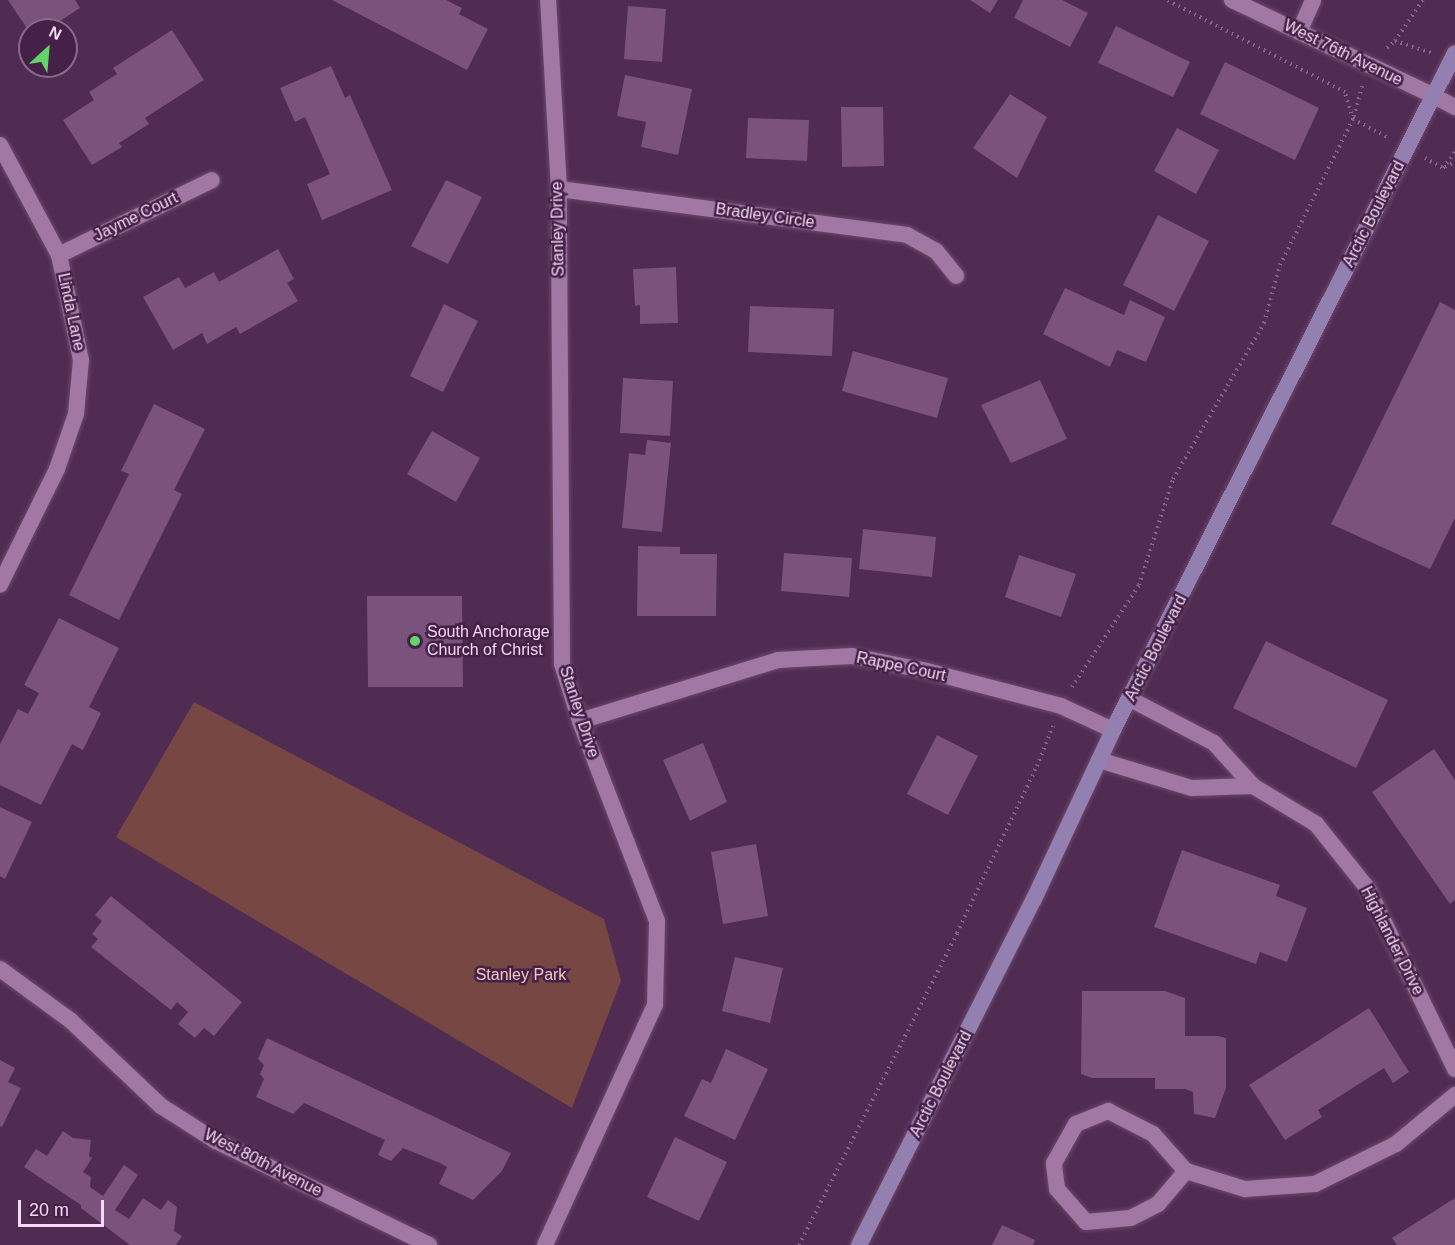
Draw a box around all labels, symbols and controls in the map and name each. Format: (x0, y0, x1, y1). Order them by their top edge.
street label: West 76th Avenue (1280, 16, 1406, 90)
north arrow (18, 18, 78, 78)
text: N (46, 23, 64, 43)
street label: Arctic Boulevard (1339, 158, 1409, 270)
street label: Stanley Drive (548, 181, 568, 277)
street label: Jayme Court (91, 188, 181, 246)
street label: Bradley Circle (714, 200, 816, 232)
street label: Linda Lane (53, 271, 89, 353)
street label: Arctic Boulevard (1121, 592, 1191, 704)
place label: South Anchorage Church of Christ (427, 622, 551, 660)
marker: South Anchorage Church of Christ (408, 634, 422, 648)
street label: Rappe Court (855, 648, 947, 686)
street label: Stanley Drive (555, 664, 603, 760)
street label: Highlander Drive (1356, 884, 1428, 998)
park label: Stanley Park (476, 965, 566, 985)
street label: Arctic Boulevard (906, 1028, 976, 1140)
street label: West 80th Avenue (201, 1125, 325, 1201)
scale bar (21, 1188, 106, 1226)
text: 20 m (29, 1200, 69, 1220)

